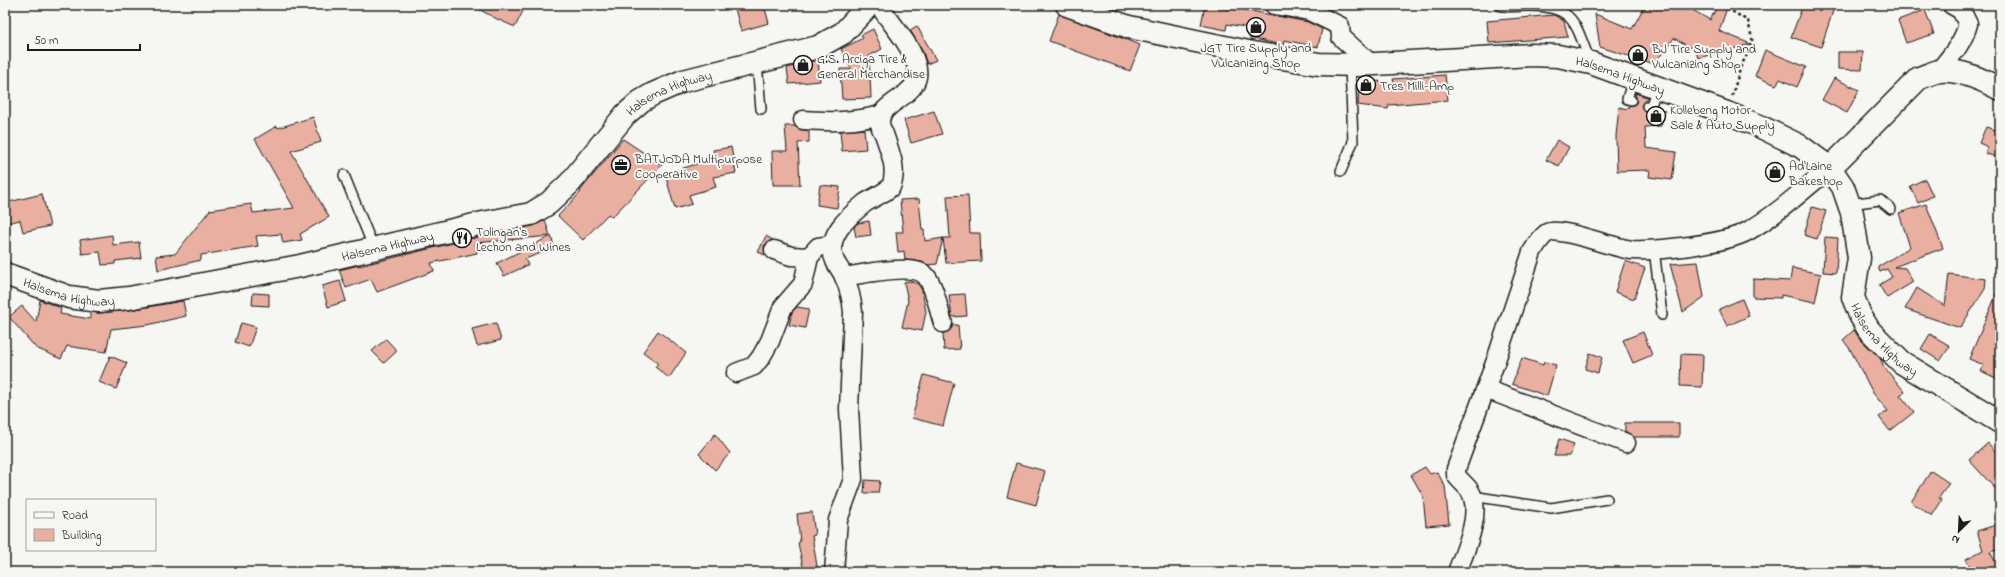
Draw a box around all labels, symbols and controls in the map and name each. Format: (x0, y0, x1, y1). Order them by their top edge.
shop icon: JGT Tire Supply and Vulcanizing Shop (1245, 16, 1267, 38)
scale bar (28, 26, 140, 52)
text: 50 m (34, 32, 58, 50)
place label: JGT Tire Supply and Vulcanizing Shop (1201, 39, 1312, 74)
place label: BJ Tire Supply and Vulcanizing Shop (1651, 40, 1757, 75)
shop icon: BJ Tire Supply and Vulcanizing Shop (1627, 44, 1649, 66)
place label: G.S. Arciga Tire & General Merchandise (817, 50, 925, 84)
street label: Halsema Highway (1574, 52, 1667, 101)
shop icon: G.S. Arciga Tire & General Merchandise (792, 54, 814, 76)
street label: Halsema Highway (622, 66, 714, 121)
shop icon: Tres Milli-Amp (1355, 74, 1377, 96)
place label: Tres Milli-Amp (1380, 77, 1454, 96)
place label: Kollebeng Motor Sale & Auto Supply (1670, 101, 1775, 136)
shop icon: Kollebeng Motor Sale & Auto Supply (1645, 105, 1667, 127)
place label: BATJODA Multipurpose Cooperative (634, 150, 762, 184)
office icon: BATJODA Multipurpose Cooperative (610, 154, 632, 176)
place label: Ad'Laine Bakeshop (1788, 157, 1843, 191)
shop icon: Ad'Laine Bakeshop (1764, 161, 1786, 183)
place label: Tolingan's Lechon and Wines (476, 223, 571, 257)
street label: Halsema Highway (340, 227, 436, 267)
restaurant icon: Tolingan's Lechon and Wines (451, 227, 473, 249)
street label: Halsema Highway (20, 273, 116, 312)
street label: Halsema Highway (1845, 300, 1921, 382)
legend (26, 499, 156, 551)
text: Road (62, 507, 88, 525)
north arrow (1939, 511, 1979, 551)
text: Building (61, 527, 101, 546)
text: N (1949, 530, 1962, 548)

